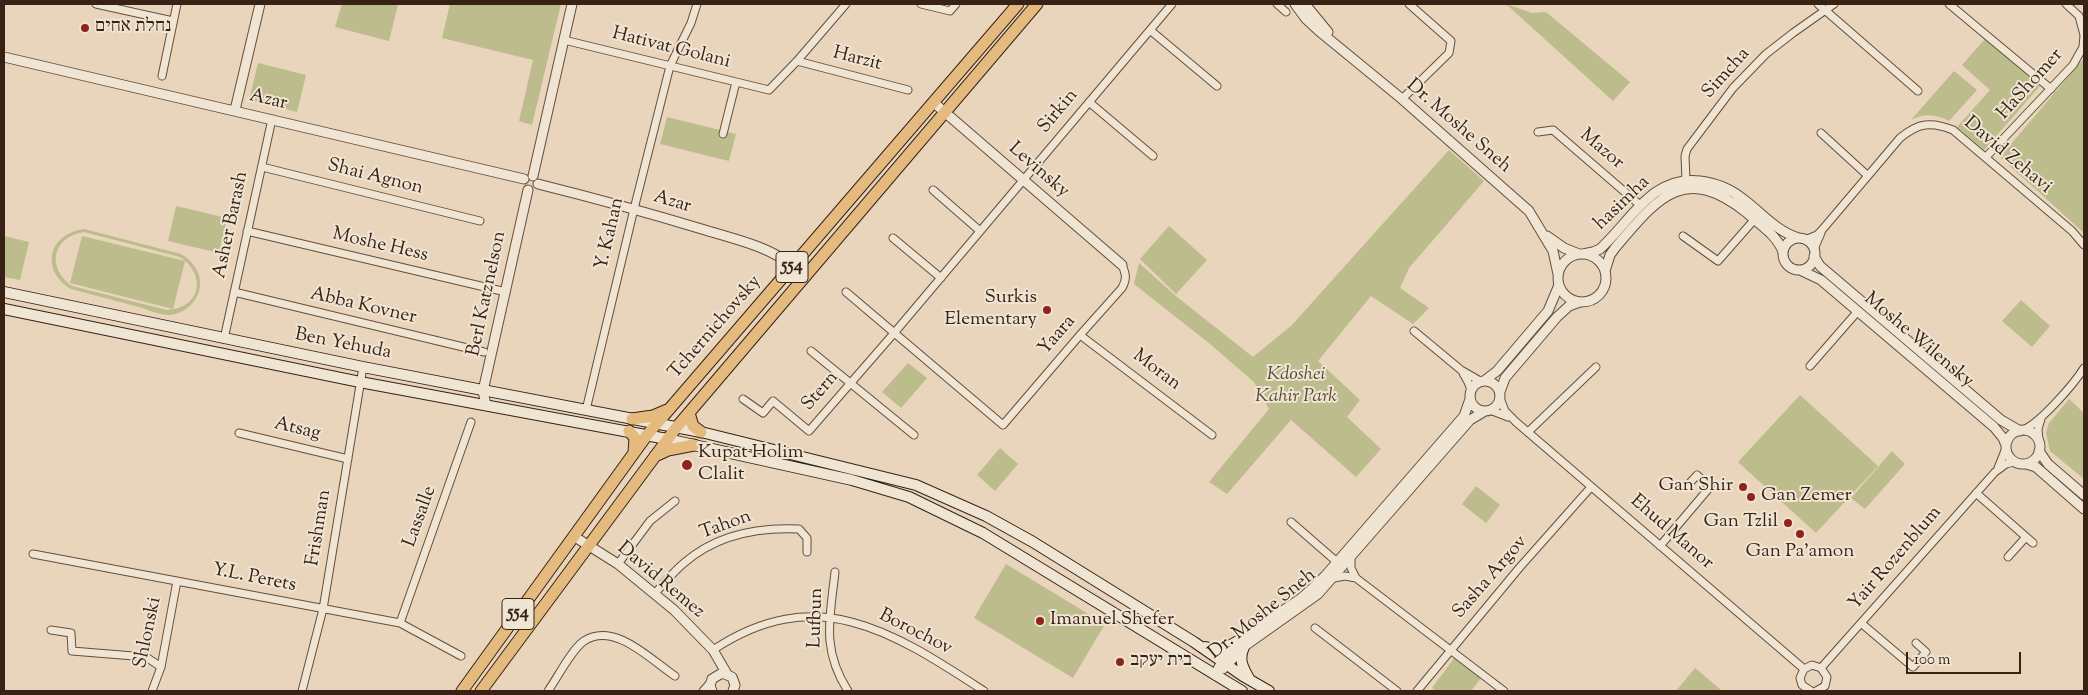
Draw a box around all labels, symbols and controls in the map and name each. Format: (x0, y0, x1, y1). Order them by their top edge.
place label: נחלת אחים (95, 17, 171, 39)
marker: נחלת אחים (79, 22, 91, 34)
street label: Hativat Golani (610, 23, 732, 75)
street label: Harzit (830, 43, 884, 77)
street label: Simcha (1698, 44, 1756, 104)
street label: HaShomer (1993, 45, 2069, 125)
street label: Dr. Moshe Sneh (1401, 75, 1515, 179)
street label: Sirkin (1034, 85, 1084, 139)
street label: Azar (247, 86, 289, 116)
street label: David Zehavi (1958, 113, 2056, 199)
street label: Mazor (1574, 125, 1628, 175)
street label: Levinsky (1003, 138, 1073, 204)
street label: Shai Agnon (325, 155, 425, 201)
street label: Asher Barash (210, 169, 254, 281)
street label: hasimha (1590, 172, 1656, 236)
street label: Azar (650, 187, 694, 219)
street label: Y. Kahan (592, 196, 630, 272)
street label: Moshe Hess (330, 224, 430, 268)
street label: Berl Katznelson (464, 229, 512, 359)
road number: 554 (776, 252, 808, 282)
street label: Tchernichovsky (665, 272, 767, 384)
street label: Abba Kovner (308, 284, 418, 330)
place label: Surkis Elementary (945, 288, 1037, 332)
street label: Moshe Wilensky (1858, 288, 1978, 394)
marker: Surkis Elementary (1041, 304, 1053, 316)
street label: Yaara (1035, 311, 1081, 361)
street label: Ben Yehuda (293, 324, 393, 366)
street label: Moran (1127, 345, 1185, 397)
park label: Kdoshei Kahir Park (1255, 365, 1337, 409)
street label: Stern (798, 368, 844, 416)
street label: Atsag (272, 414, 322, 446)
place label: Kupat Holim Clalit (698, 443, 803, 487)
marker: Kupat Holim Clalit (680, 458, 694, 472)
place label: Gan Shir (1659, 476, 1733, 498)
marker: Gan Shir (1737, 481, 1749, 493)
street label: Lassalle (399, 483, 443, 551)
place label: Gan Zemer (1761, 486, 1852, 508)
street label: Frishman (303, 488, 337, 568)
street label: Ehud Manor (1625, 491, 1717, 575)
marker: Gan Zemer (1745, 491, 1757, 503)
street label: Yair Rozenblum (1845, 502, 1947, 616)
street label: Tahon (697, 506, 755, 546)
place label: Gan Tzlil (1704, 512, 1778, 534)
marker: Gan Tzlil (1782, 517, 1794, 529)
marker: Gan Pa'amon (1794, 528, 1806, 540)
street label: Sasha Argov (1449, 532, 1533, 624)
street label: David Remez (612, 538, 708, 624)
place label: Gan Pa'amon (1746, 542, 1854, 564)
street label: Y.L. Perets (210, 560, 298, 598)
street label: Dr. Moshe Sneh (1205, 565, 1321, 665)
street label: Lufbun (805, 587, 829, 649)
street label: Shlonski (130, 595, 168, 671)
road number: 554 (502, 598, 534, 630)
street label: Borochov (875, 605, 955, 661)
place label: Imanuel Shefer (1050, 610, 1174, 632)
marker: Imanuel Shefer (1034, 615, 1046, 627)
scale bar (1908, 642, 2023, 674)
text: 100 m (1914, 650, 1950, 671)
place label: בית יעקב (1130, 651, 1192, 673)
marker: בית יעקב (1114, 656, 1126, 668)

